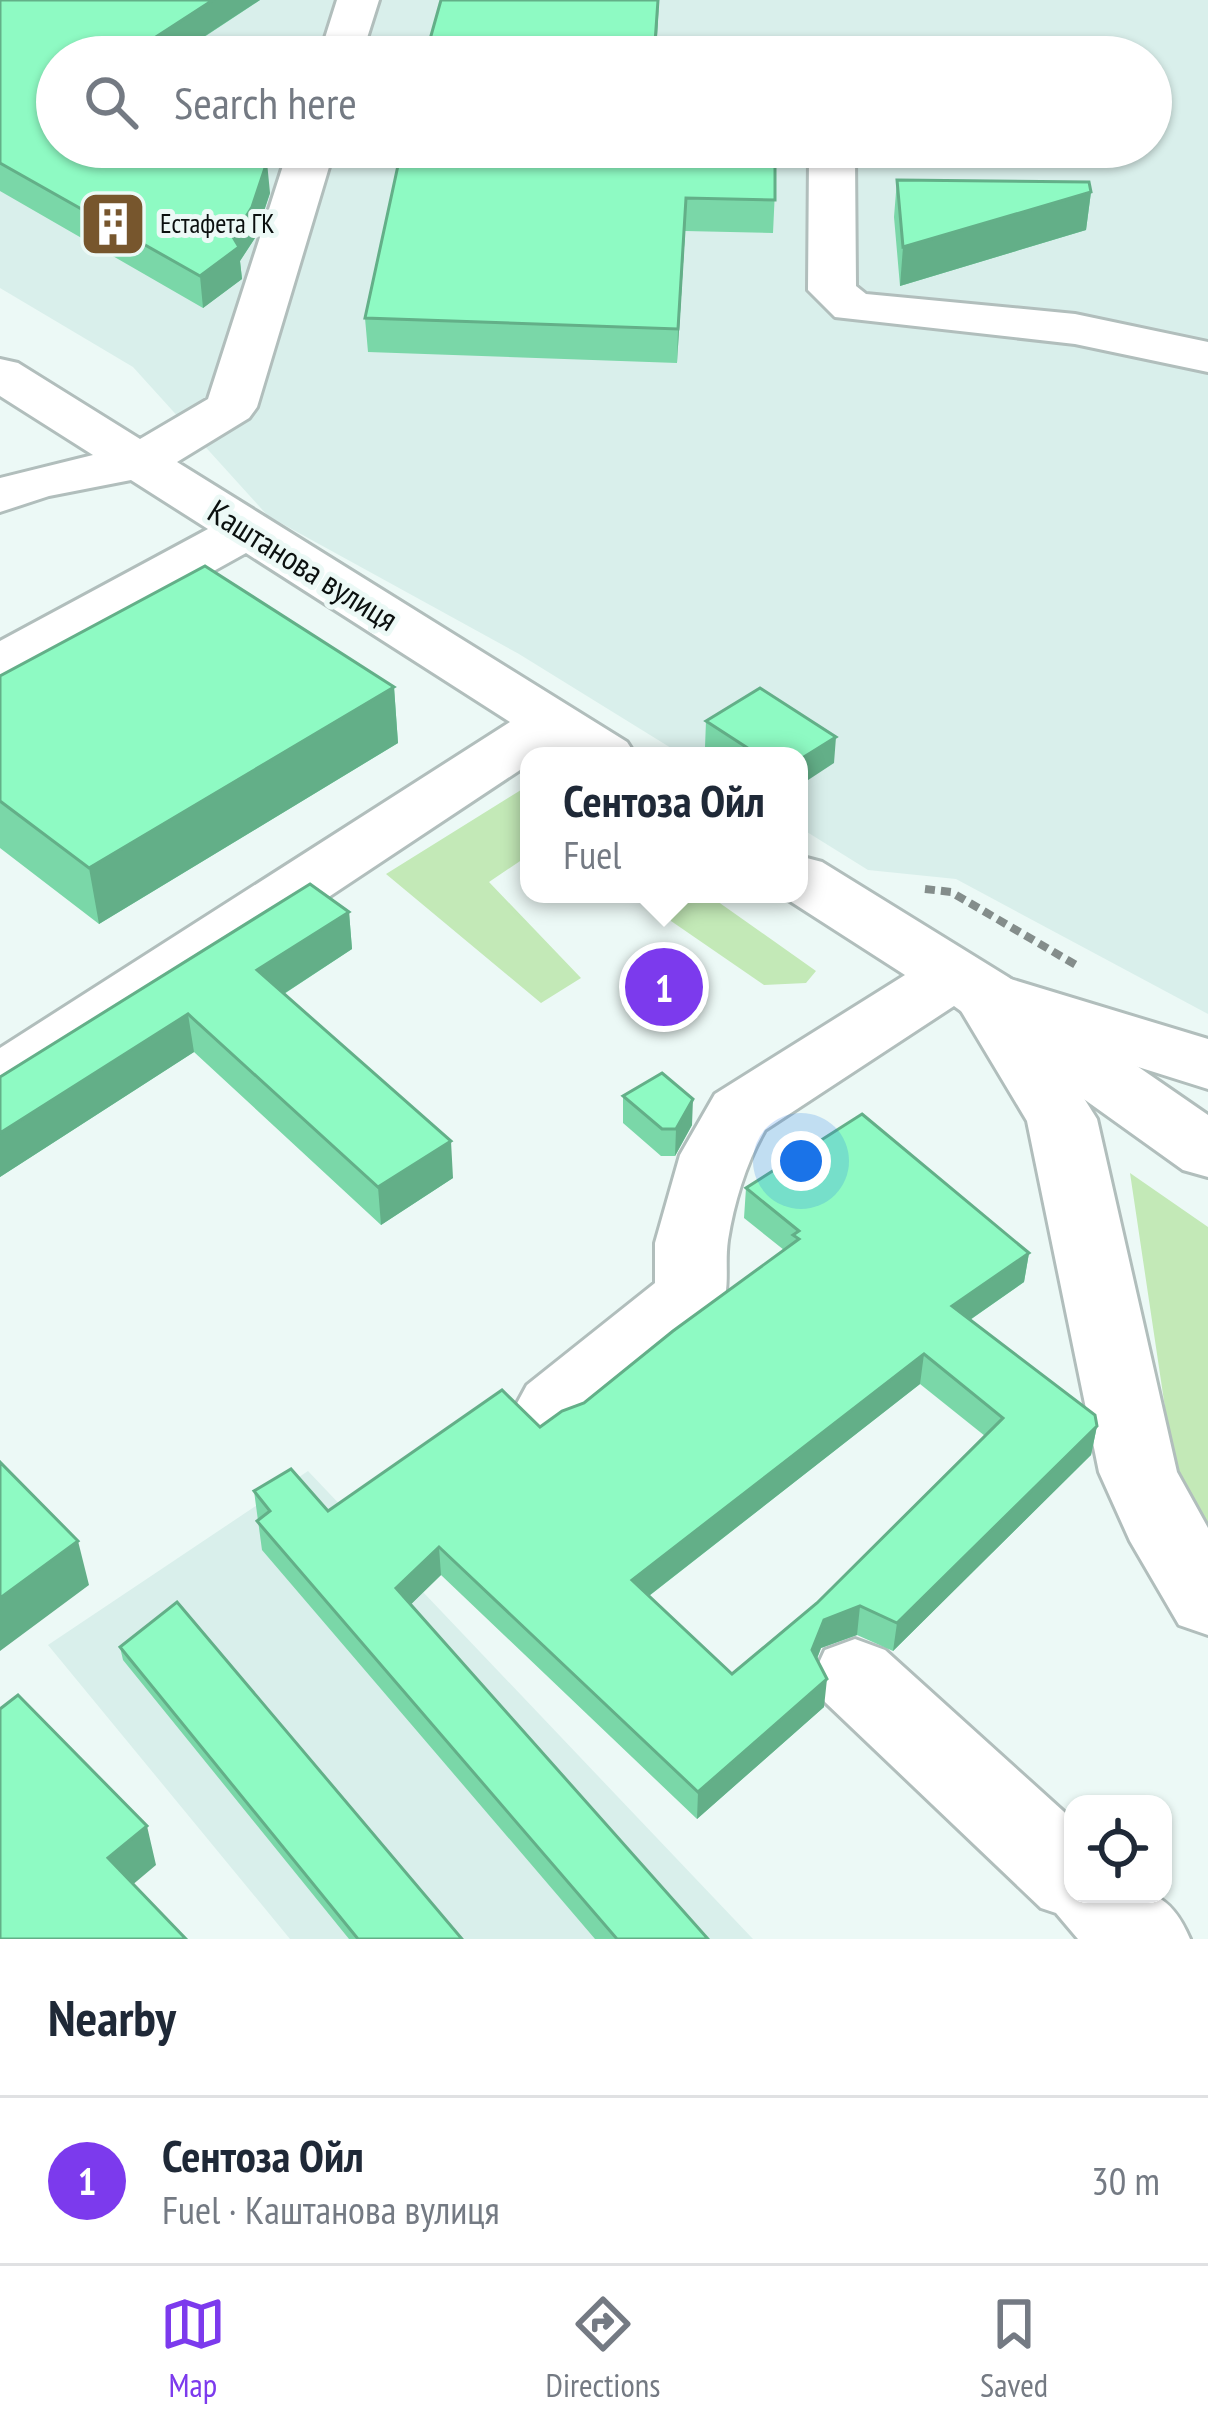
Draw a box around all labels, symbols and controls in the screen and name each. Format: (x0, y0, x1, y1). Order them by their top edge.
search box (36, 36, 1172, 168)
icon: search (78, 69, 144, 135)
text: Search here (174, 73, 357, 131)
building icon: Естафета ГК (78, 189, 148, 259)
place label: Естафета ГК (160, 206, 274, 240)
street label: Каштанова вулиця (201, 489, 406, 640)
popup (520, 747, 808, 903)
text: Сентоза Ойл (563, 771, 765, 829)
text: Fuel (563, 829, 621, 880)
pin: 1 (625, 942, 703, 1032)
your location (771, 1131, 831, 1191)
map controls (1064, 1795, 1172, 1903)
button: locate (1064, 1795, 1172, 1903)
text: Nearby (48, 1984, 176, 2050)
text: Сентоза Ойл (162, 2126, 364, 2184)
text: 1 (78, 2155, 96, 2206)
text: 30 m (1091, 2155, 1160, 2206)
text: Fuel · Каштанова вулиця (162, 2184, 500, 2235)
tab: Map (160, 2291, 226, 2406)
tab: Directions (546, 2291, 660, 2406)
tab: Saved (980, 2291, 1048, 2406)

